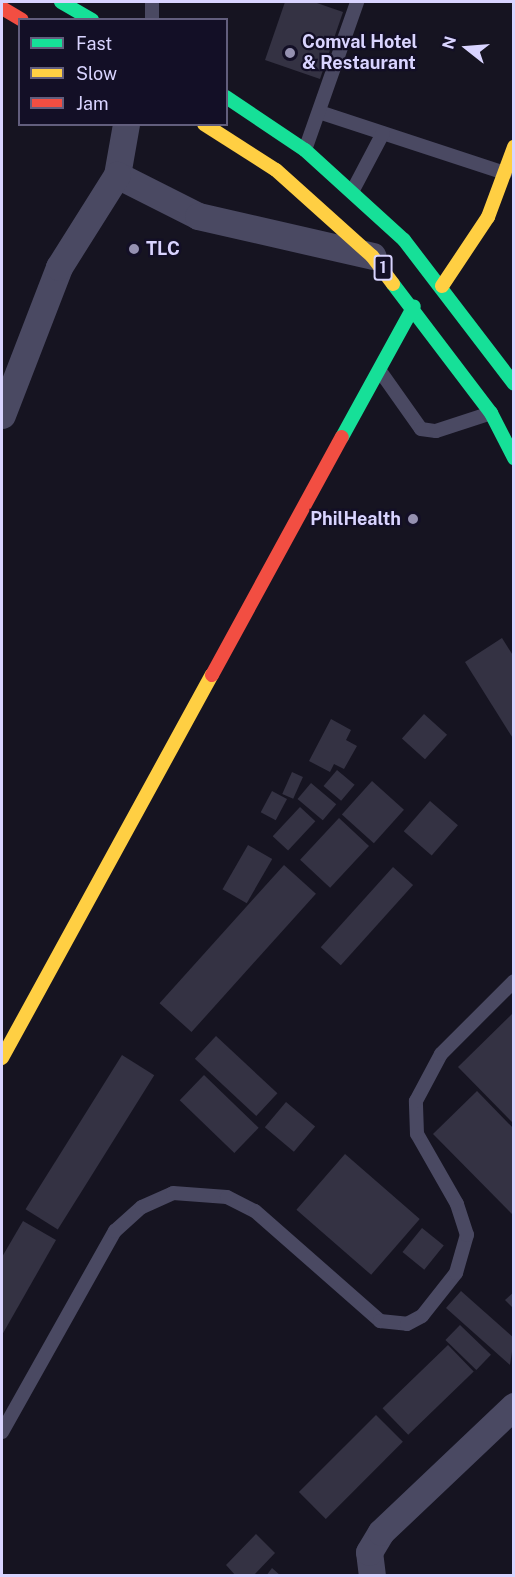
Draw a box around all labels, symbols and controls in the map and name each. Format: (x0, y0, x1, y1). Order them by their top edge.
legend (18, 18, 228, 126)
north arrow (437, 18, 497, 78)
place label: Comval Hotel & Restaurant (302, 32, 417, 74)
text: Fast (76, 33, 112, 54)
text: N (438, 34, 460, 51)
marker: Comval Hotel & Restaurant (283, 46, 297, 60)
text: Slow (76, 63, 117, 84)
text: Jam (76, 93, 109, 114)
place label: TLC (146, 238, 180, 260)
marker: TLC (127, 242, 141, 256)
road number: 1 (372, 255, 394, 281)
place label: PhilHealth (310, 508, 401, 530)
marker: PhilHealth (406, 512, 420, 526)

